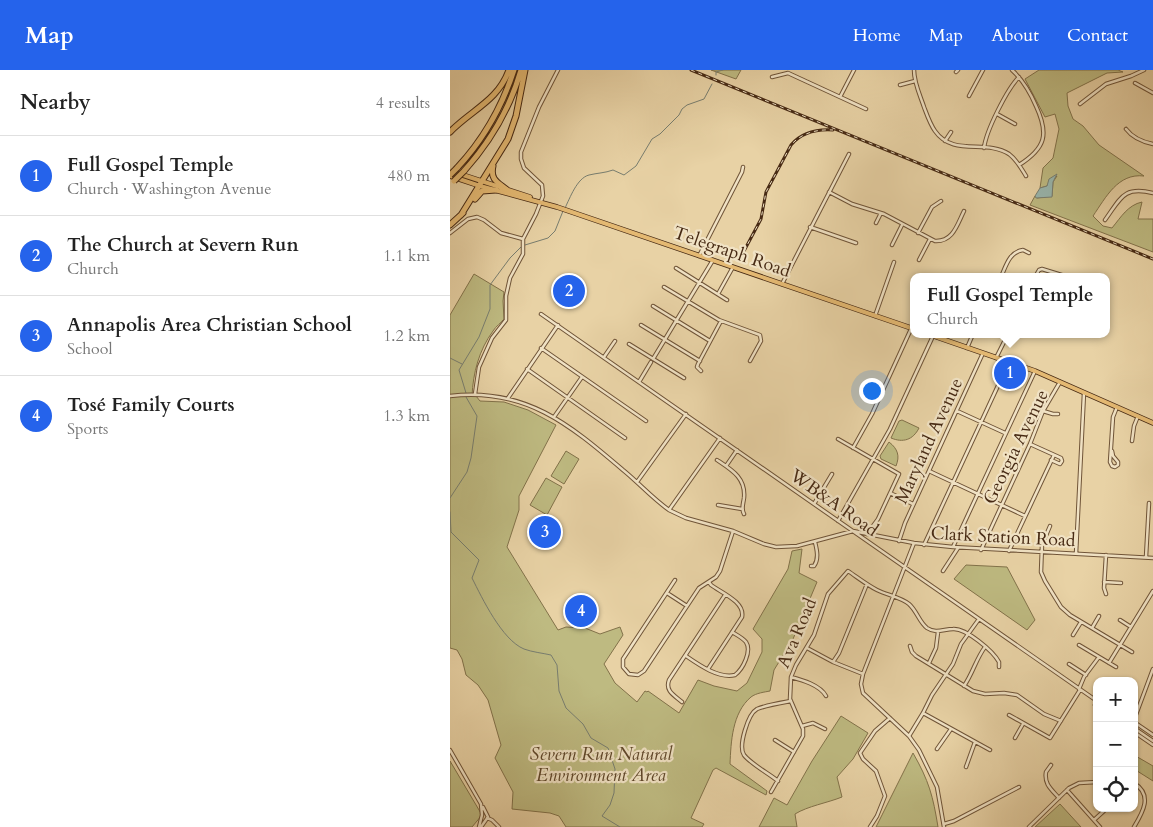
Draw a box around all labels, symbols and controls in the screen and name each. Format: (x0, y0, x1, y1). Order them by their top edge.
text: Map (25, 19, 74, 52)
text: Home (853, 23, 901, 48)
text: Map (929, 23, 963, 48)
text: About (991, 23, 1039, 48)
text: Contact (1067, 23, 1128, 48)
text: Nearby (20, 88, 91, 117)
text: 4 results (376, 92, 430, 114)
text: Full Gospel Temple (67, 152, 234, 178)
text: 1 (32, 165, 40, 187)
text: 480 m (388, 165, 430, 187)
text: Church · Washington Avenue (67, 178, 272, 200)
street label: Telegraph Road (670, 220, 794, 284)
text: The Church at Severn Run (67, 232, 299, 258)
text: 2 (32, 245, 40, 267)
text: 1.1 km (383, 245, 430, 267)
text: Church (67, 258, 119, 280)
pin: 2 (553, 272, 585, 310)
popup (910, 273, 1110, 338)
text: Full Gospel Temple (927, 282, 1093, 308)
text: Church (927, 308, 978, 330)
text: Annapolis Area Christian School (67, 312, 352, 338)
text: 3 (32, 325, 40, 347)
text: 1.2 km (383, 325, 430, 347)
text: School (67, 338, 112, 360)
pin: 1 (994, 354, 1026, 392)
street label: Maryland Avenue (889, 374, 969, 508)
your location (859, 378, 885, 404)
street label: Georgia Avenue (977, 385, 1055, 509)
text: Tosé Family Courts (67, 392, 235, 418)
text: 4 (32, 405, 40, 427)
text: 1.3 km (383, 405, 430, 427)
text: Sports (67, 418, 108, 440)
street label: WB&A Road (784, 463, 884, 543)
pin: 3 (529, 513, 561, 551)
street label: Clark Station Road (930, 521, 1076, 553)
pin: 4 (565, 592, 597, 630)
street label: Ava Road (771, 594, 823, 672)
map controls (1093, 677, 1138, 812)
button: + (1093, 677, 1138, 722)
button: − (1093, 722, 1138, 767)
park label: Severn Run Natural Environment Area (530, 742, 673, 788)
button: locate (1093, 767, 1138, 812)

